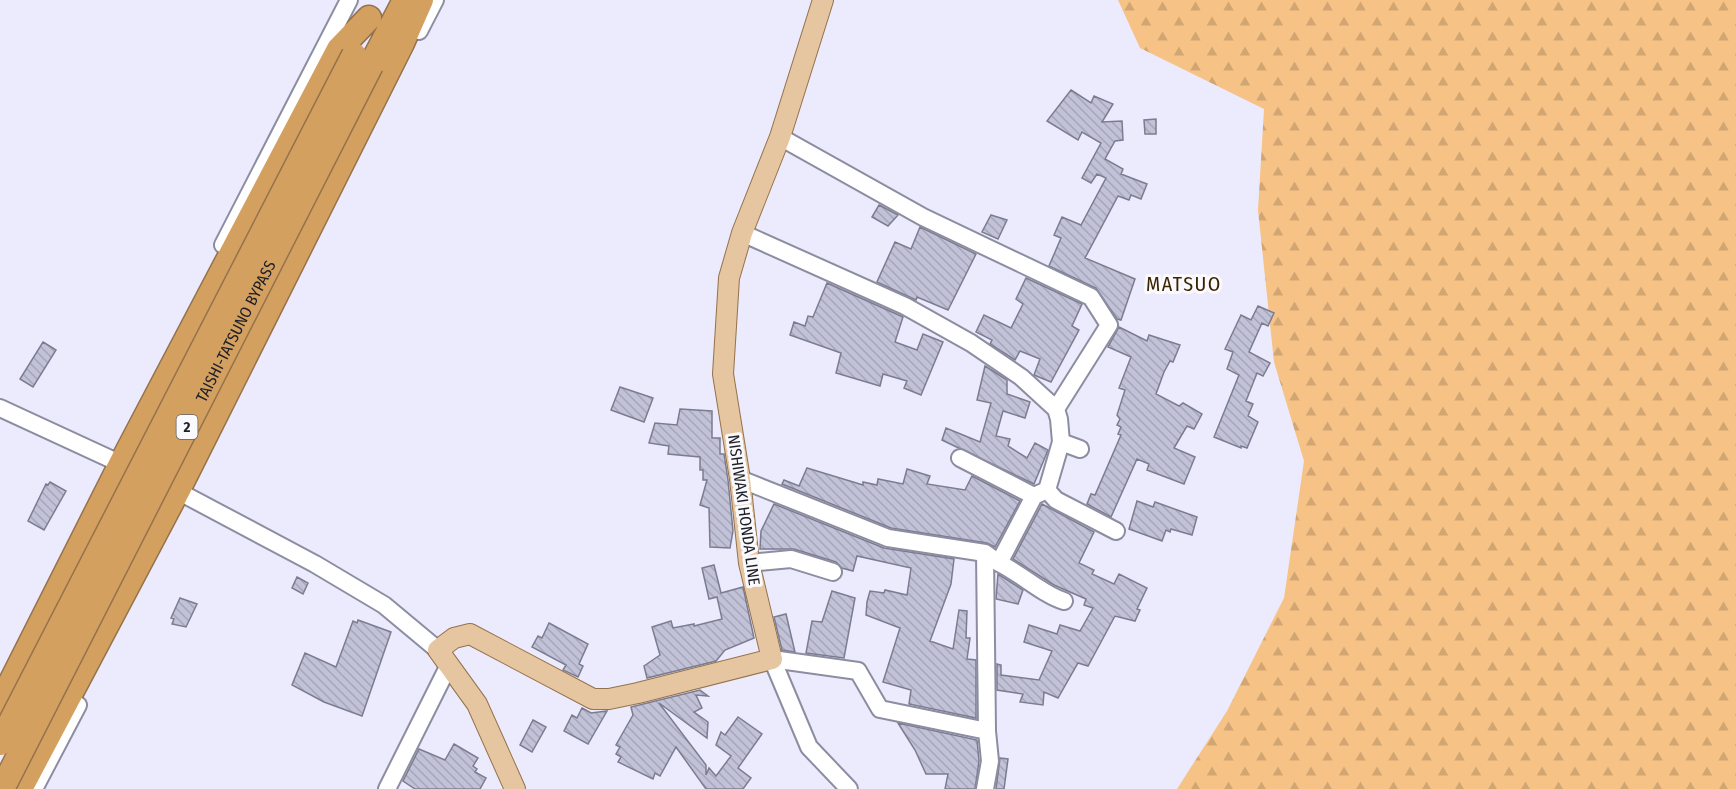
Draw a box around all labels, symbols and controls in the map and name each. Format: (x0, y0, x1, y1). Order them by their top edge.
street label: TAISHI-TATSUNO BYPASS (191, 257, 279, 405)
district label: MATSUO (1146, 272, 1222, 296)
road number: 2 (176, 415, 198, 439)
street label: NISHIWAKI HONDA LINE (724, 434, 764, 586)

